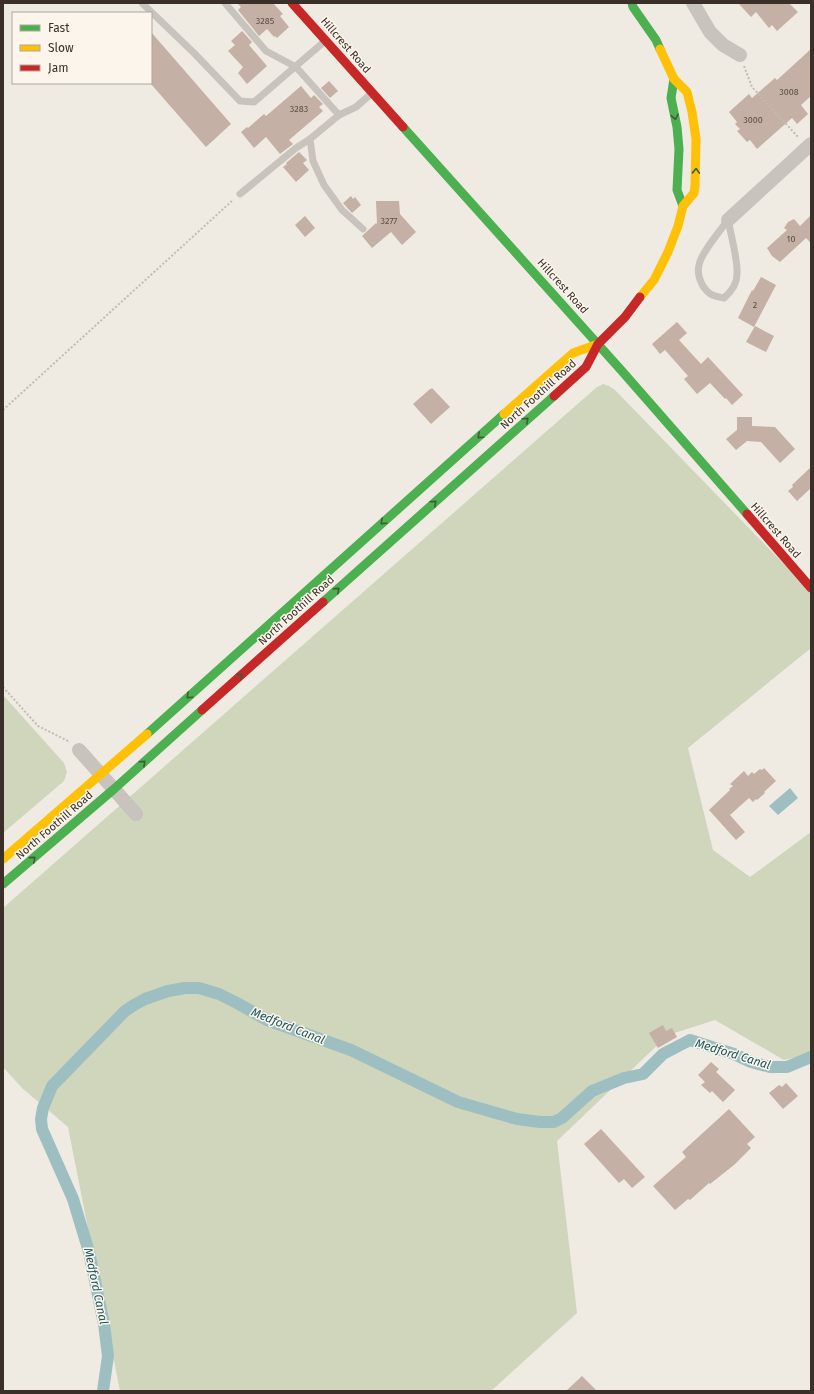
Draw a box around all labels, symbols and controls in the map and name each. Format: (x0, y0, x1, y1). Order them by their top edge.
legend (12, 12, 152, 84)
street label: Hillcrest Road (318, 15, 373, 76)
house number: 3285 (256, 16, 275, 26)
text: Fast (48, 21, 70, 35)
text: Slow (48, 41, 74, 55)
text: Jam (48, 61, 68, 75)
house number: 3008 (779, 87, 799, 97)
house number: 3283 (290, 104, 308, 114)
one-way arrow (670, 114, 678, 120)
house number: 3000 (743, 115, 763, 125)
one-way arrow (692, 168, 700, 174)
house number: 3277 (381, 216, 397, 226)
house number: 10 (787, 234, 795, 244)
street label: Hillcrest Road (535, 256, 591, 317)
house number: 2 (753, 300, 757, 310)
street label: North Foothill Road (498, 357, 579, 432)
one-way arrow (521, 418, 529, 425)
one-way arrow (478, 431, 485, 438)
street label: Hillcrest Road (748, 500, 803, 561)
one-way arrow (429, 501, 436, 508)
one-way arrow (381, 518, 388, 525)
street label: North Foothill Road (256, 573, 337, 648)
one-way arrow (332, 587, 340, 594)
one-way arrow (235, 674, 243, 681)
one-way arrow (186, 692, 193, 699)
one-way arrow (138, 760, 146, 767)
street label: North Foothill Road (13, 788, 95, 862)
one-way arrow (28, 857, 36, 864)
water label: Medford Canal (249, 1005, 327, 1047)
water label: Medford Canal (694, 1036, 772, 1072)
water label: Medford Canal (81, 1246, 111, 1326)

